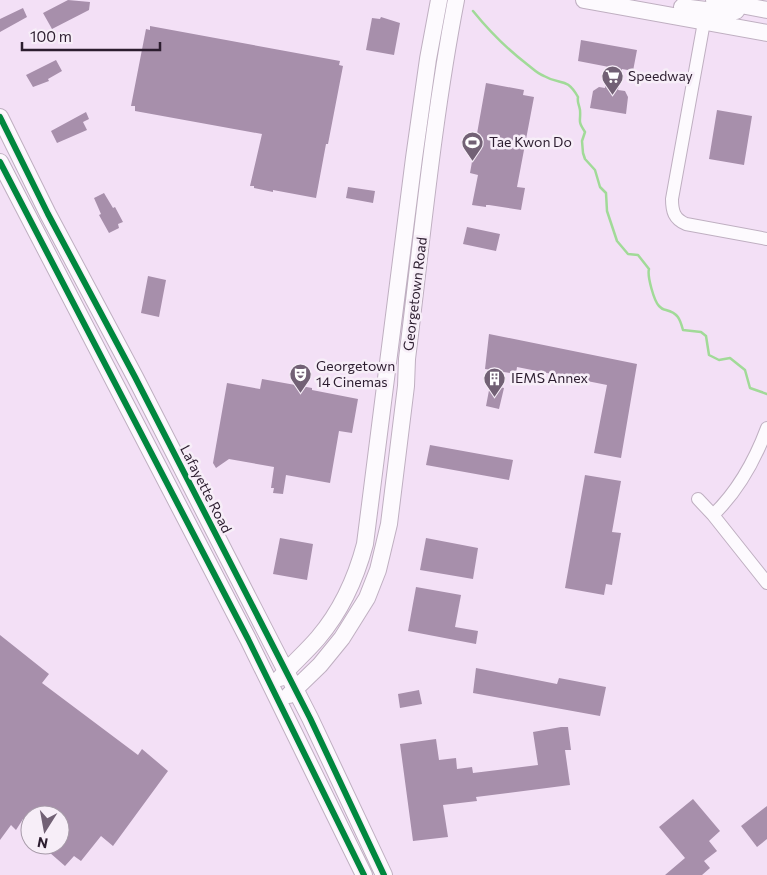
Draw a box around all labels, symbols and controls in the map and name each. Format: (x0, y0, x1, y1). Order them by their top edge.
scale bar (22, 20, 160, 52)
text: 100 m (30, 27, 72, 45)
supermarket icon: Speedway (600, 64, 624, 95)
place label: Speedway (628, 67, 693, 84)
sports icon: Tae Kwon Do (461, 130, 485, 161)
place label: Tae Kwon Do (489, 133, 572, 150)
street label: Georgetown Road (399, 236, 430, 352)
place label: Georgetown 14 Cinemas (316, 357, 395, 390)
theatre icon: Georgetown 14 Cinemas (288, 362, 312, 393)
building icon: IEMS Annex (483, 366, 507, 397)
place label: IEMS Annex (511, 369, 589, 386)
street label: Lafayette Road (177, 442, 236, 536)
north arrow (20, 805, 70, 855)
text: N (36, 834, 49, 853)

